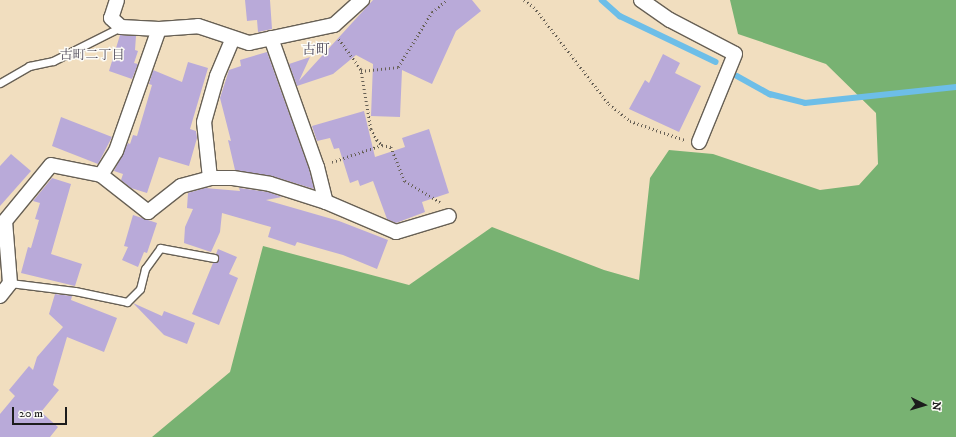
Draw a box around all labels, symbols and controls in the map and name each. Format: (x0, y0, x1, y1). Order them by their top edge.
district label: 古町 (302, 42, 330, 58)
district label: 古町二丁目 (60, 47, 124, 63)
north arrow (904, 385, 944, 425)
scale bar (14, 399, 69, 425)
text: N (929, 401, 943, 411)
text: 20 m (19, 406, 43, 421)

